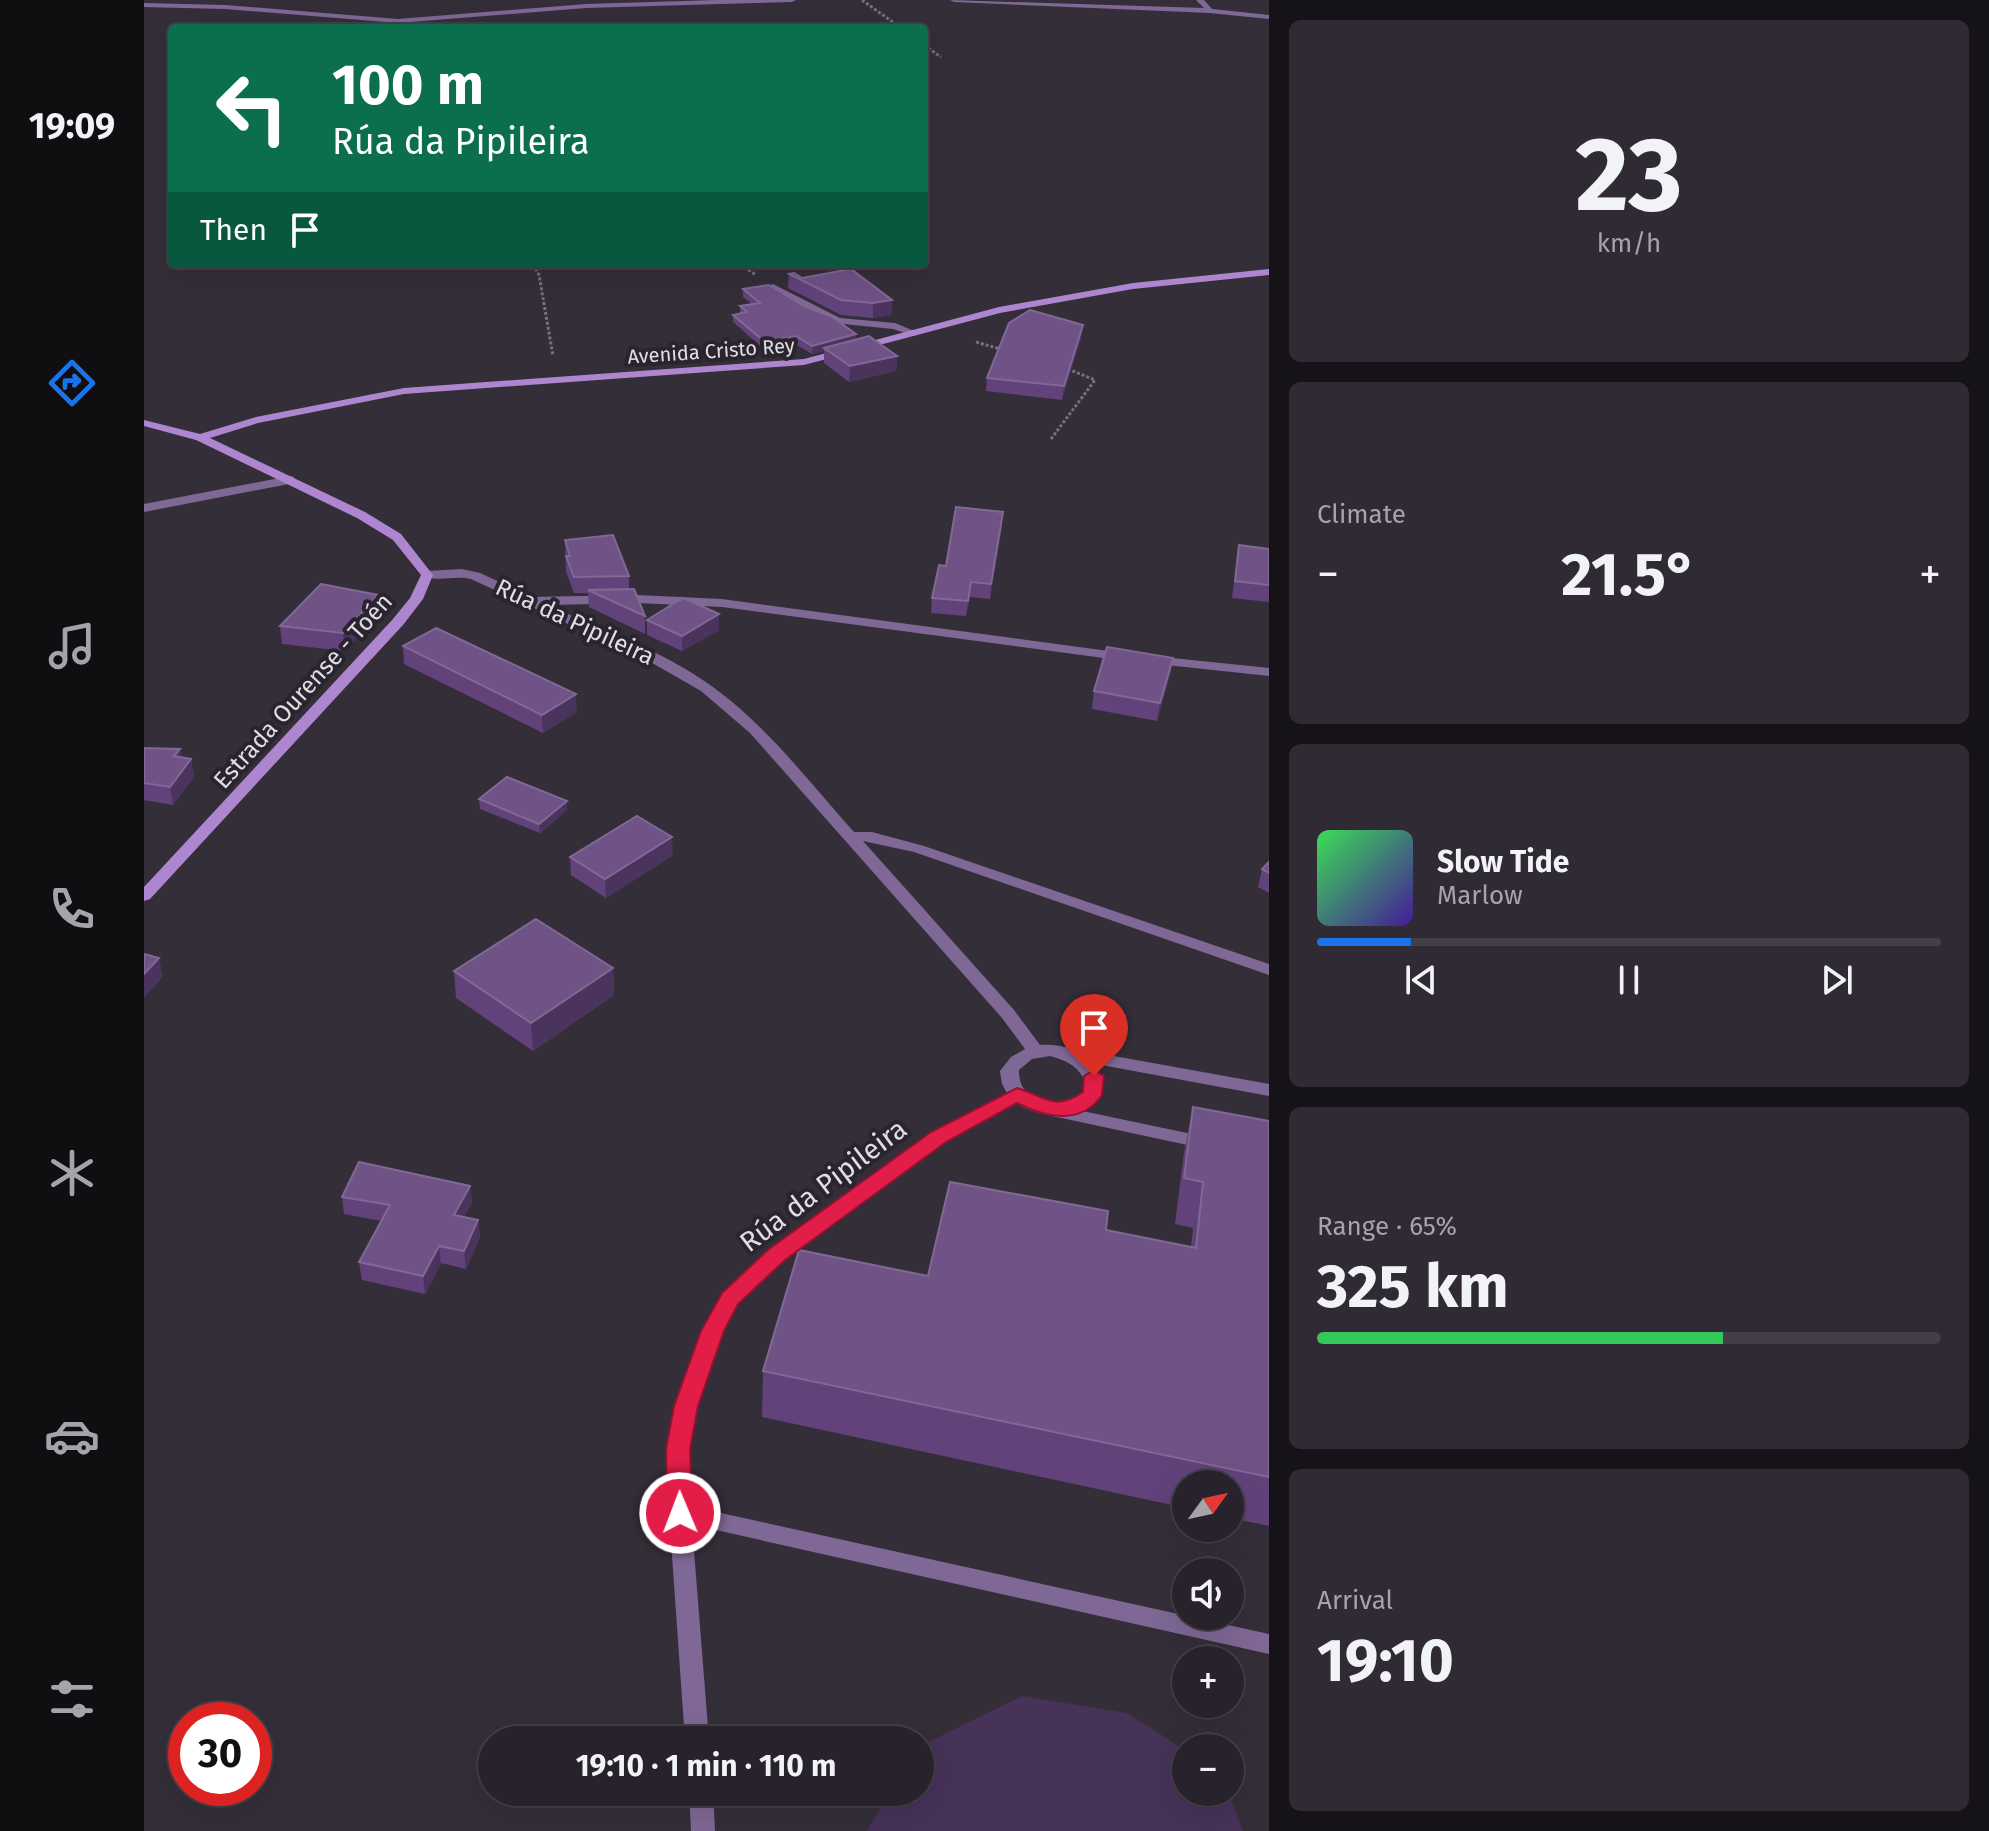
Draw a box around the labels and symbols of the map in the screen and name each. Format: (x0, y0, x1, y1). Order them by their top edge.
street label: Avenida Cristo Rey (627, 333, 796, 369)
street label: Rúa da Pipileira (491, 573, 659, 671)
street label: Estrada Ourense - Toén (208, 588, 398, 794)
pin (1060, 994, 1128, 1076)
street label: Rúa da Pipileira (733, 1112, 913, 1259)
north arrow (1172, 1470, 1244, 1542)
position arrow (638, 1471, 722, 1555)
speed limit sign: 30 (168, 1702, 272, 1806)

